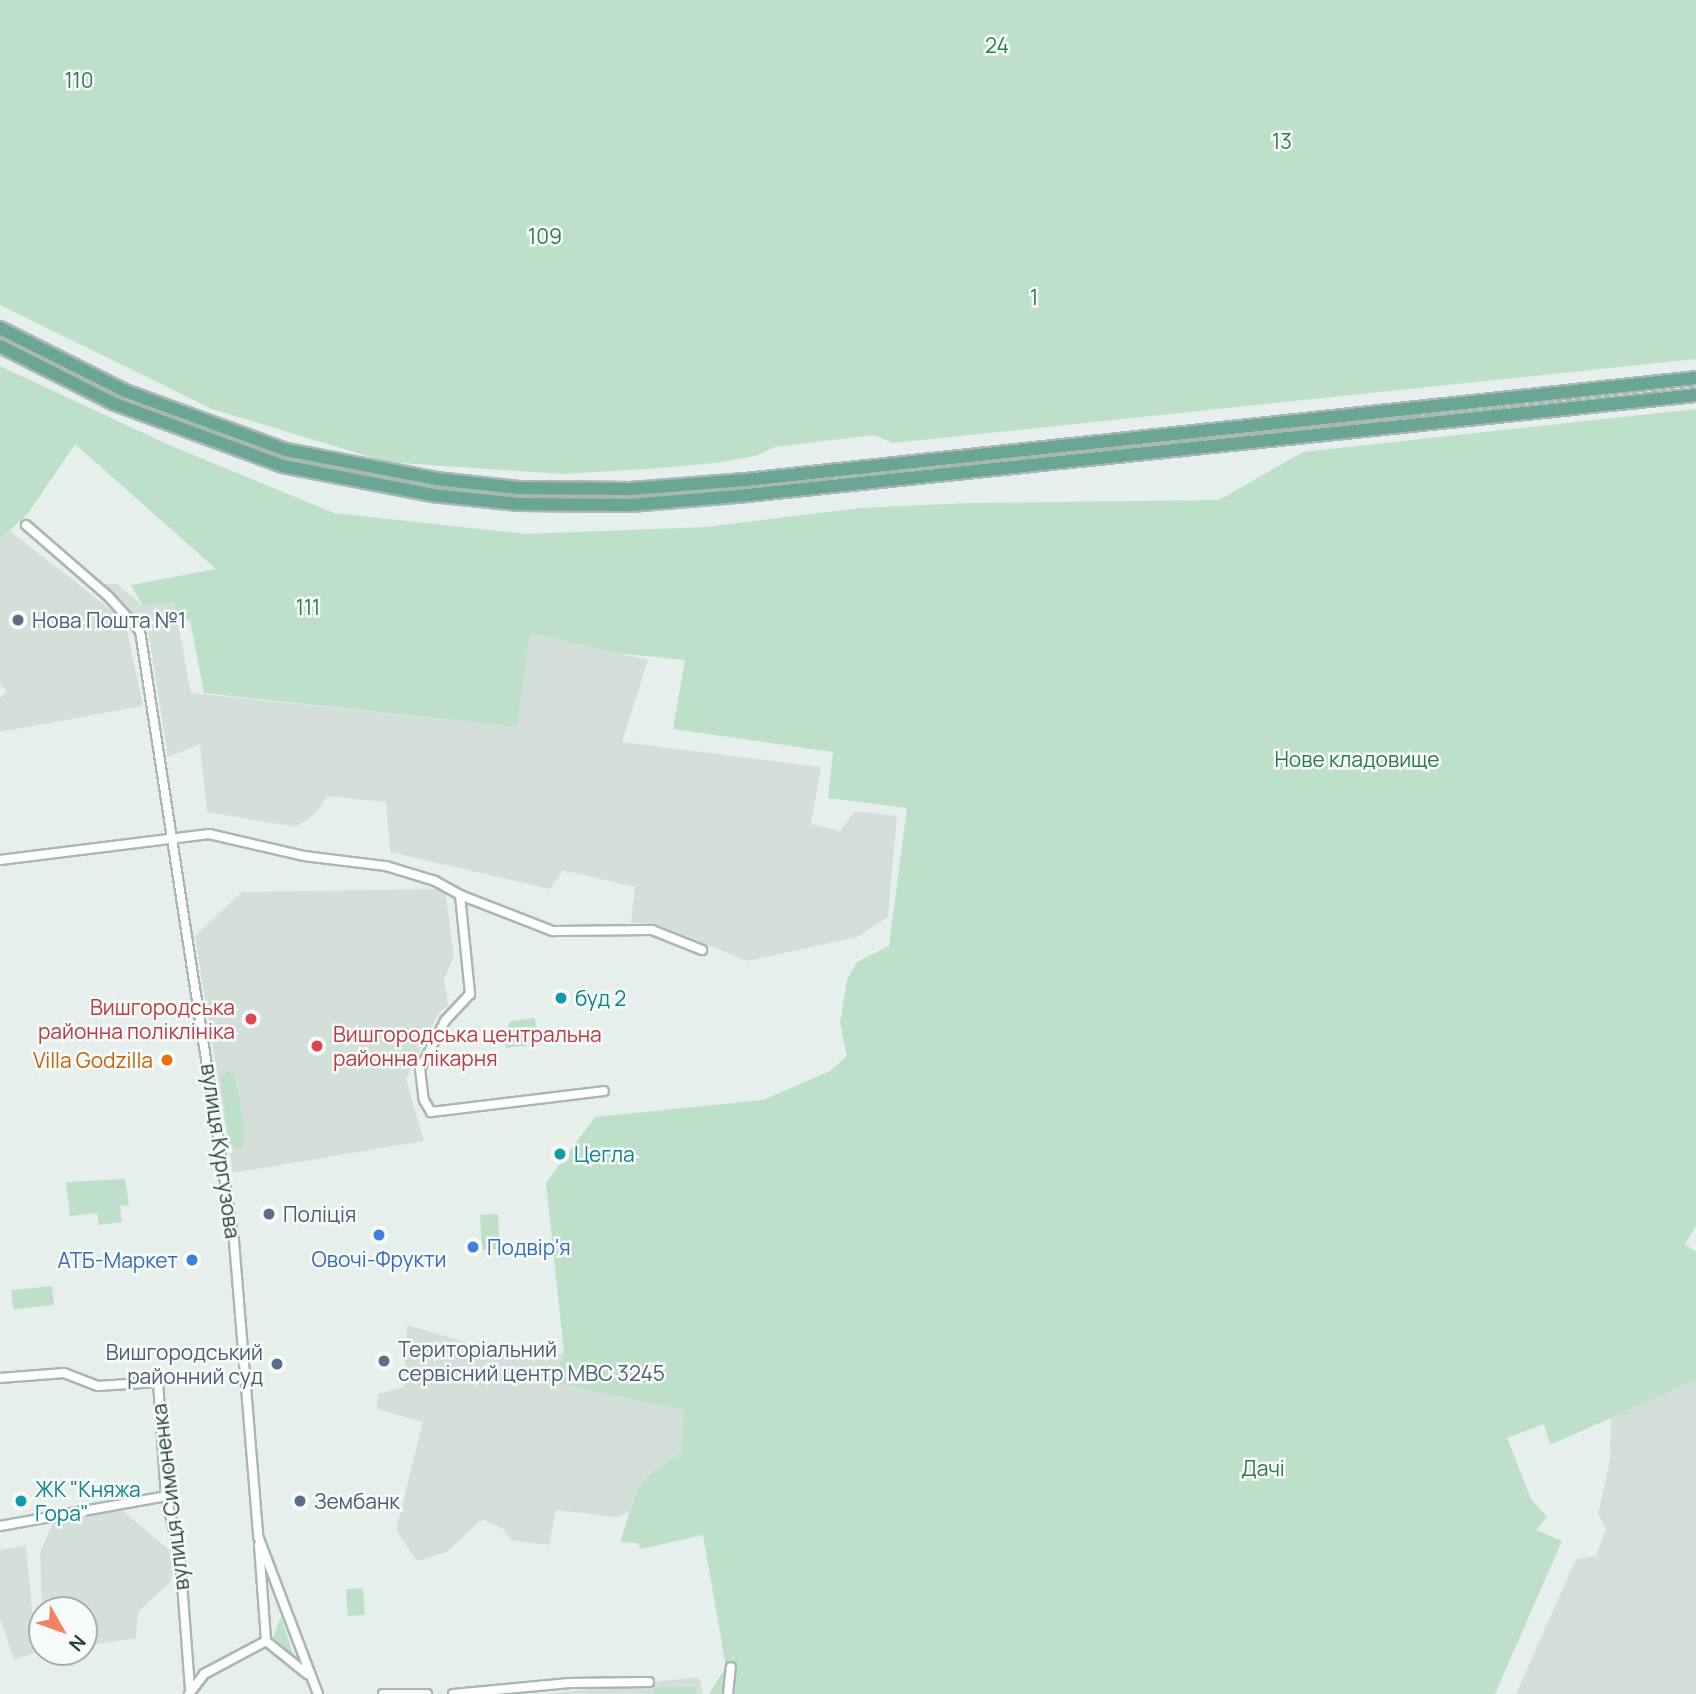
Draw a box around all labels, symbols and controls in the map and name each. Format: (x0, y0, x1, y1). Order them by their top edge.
park label: 24 (985, 32, 1009, 58)
park label: 110 (64, 67, 94, 93)
park label: 13 (1272, 128, 1292, 154)
park label: 109 (528, 223, 562, 249)
park label: 1 (1030, 284, 1038, 310)
park label: 111 (296, 594, 320, 620)
place label: Нова Пошта №1 (32, 607, 186, 633)
marker: Нова Пошта №1 (10, 612, 26, 628)
park label: Нове кладовище (1274, 746, 1440, 772)
place label: буд 2 (575, 985, 626, 1011)
marker: буд 2 (553, 990, 569, 1006)
place label: Вишгородська районна поліклініка (38, 994, 235, 1044)
marker: Вишгородська районна поліклініка (241, 1009, 261, 1029)
place label: Вишгородська центральна районна лікарня (333, 1021, 602, 1071)
marker: Вишгородська центральна районна лікарня (307, 1036, 327, 1056)
place label: Villa Godzilla (33, 1047, 153, 1073)
marker: Villa Godzilla (159, 1052, 175, 1068)
street label: вулиця Кургузова (196, 1062, 246, 1240)
place label: Цегла (574, 1141, 635, 1167)
marker: Цегла (552, 1146, 568, 1162)
place label: Поліція (283, 1201, 356, 1227)
marker: Поліція (261, 1206, 277, 1222)
marker: Овочі-Фрукти (371, 1227, 387, 1243)
place label: Подвір'я (487, 1234, 571, 1260)
marker: Подвір'я (465, 1239, 481, 1255)
place label: Овочі-Фрукти (311, 1246, 447, 1272)
place label: АТБ-Маркет (57, 1247, 178, 1273)
marker: АТБ-Маркет (184, 1252, 200, 1268)
place label: Територіальний сервісний центр МВС 3245 (398, 1336, 665, 1386)
place label: Вишгородський районний суд (106, 1339, 263, 1389)
marker: Територіальний сервісний центр МВС 3245 (376, 1353, 392, 1369)
marker: Вишгородський районний суд (269, 1356, 285, 1372)
street label: вулиця Симоненка (146, 1402, 194, 1592)
park label: Дачі (1241, 1455, 1285, 1481)
place label: ЖК "Княжа Гора" (35, 1476, 141, 1526)
place label: Зембанк (314, 1488, 400, 1514)
marker: ЖК "Княжа Гора" (13, 1493, 29, 1509)
marker: Зембанк (292, 1493, 308, 1509)
north arrow (28, 1596, 98, 1666)
text: N (63, 1630, 92, 1657)

